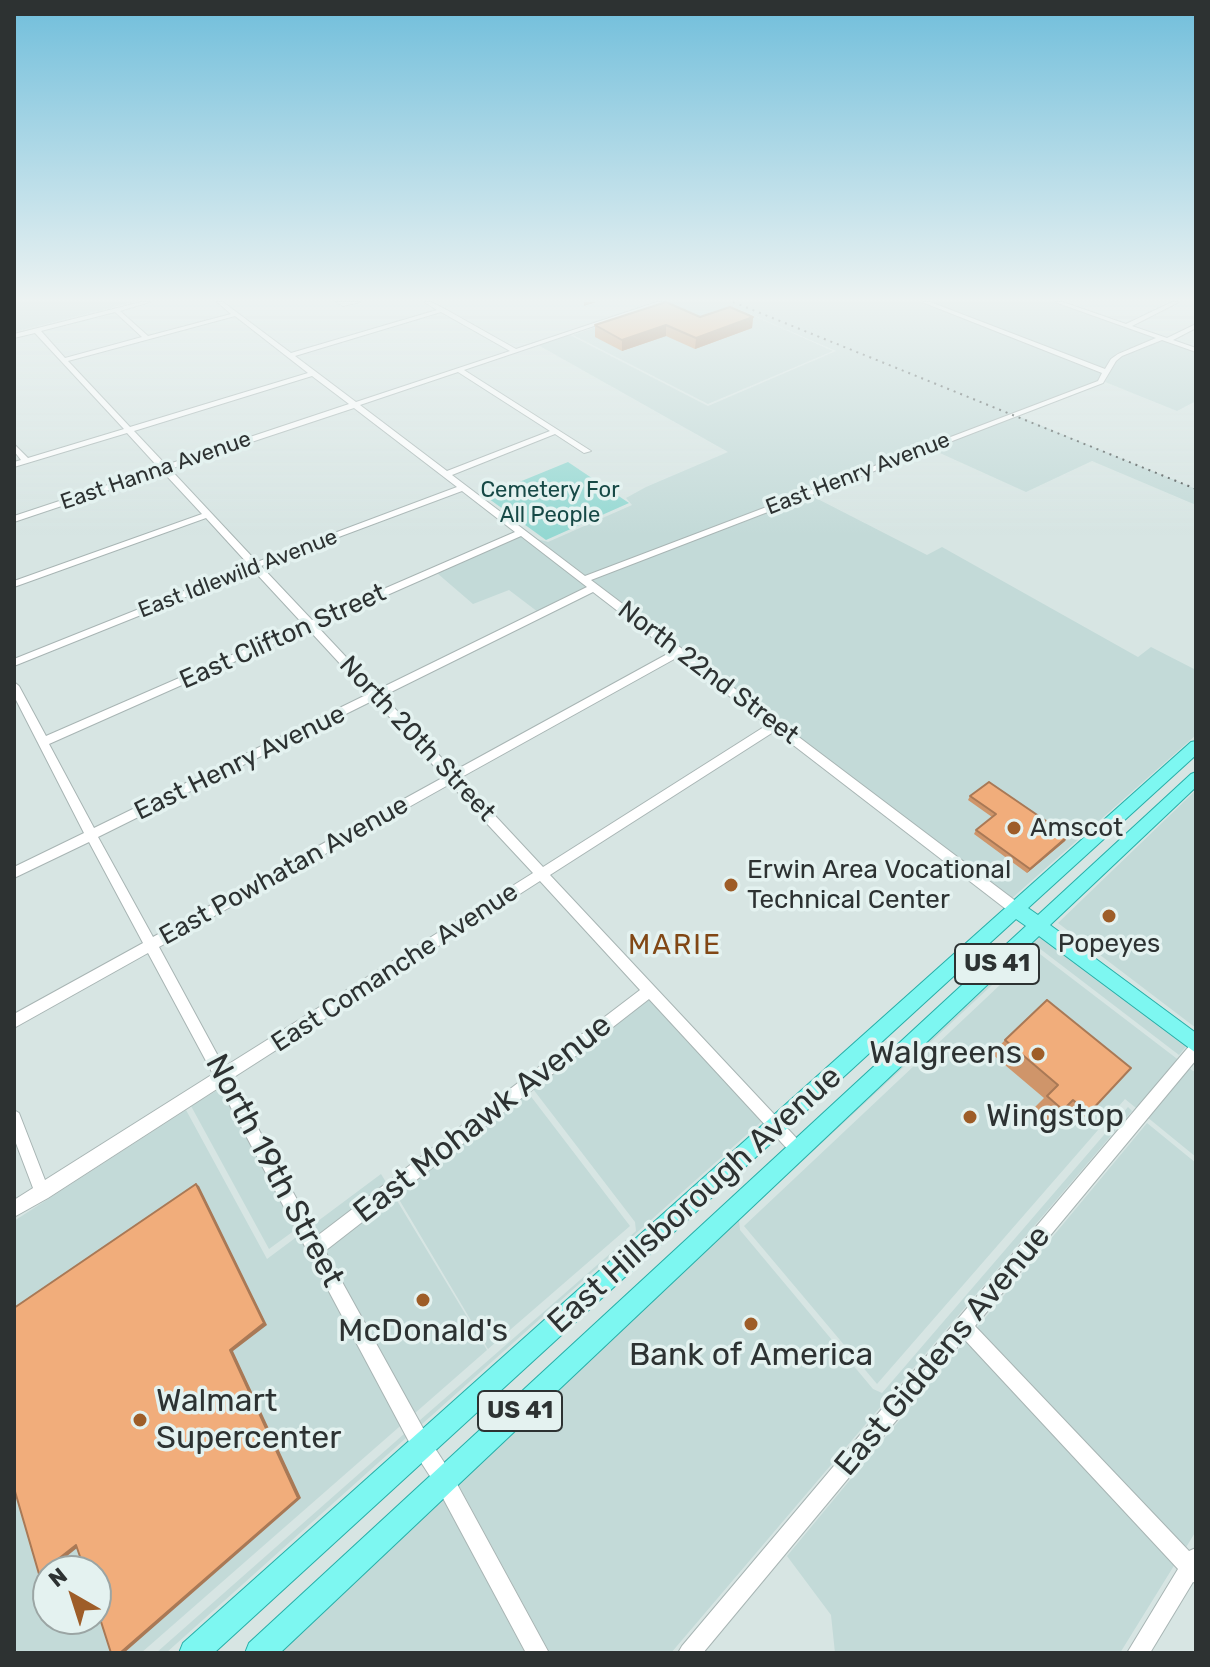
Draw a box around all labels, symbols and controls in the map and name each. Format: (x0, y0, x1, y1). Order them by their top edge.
street label: East Hanna Avenue (57, 426, 255, 516)
street label: East Henry Avenue (762, 427, 954, 521)
park label: Cemetery For All People (480, 478, 620, 530)
street label: East Idlewild Avenue (135, 524, 341, 624)
street label: East Clifton Street (175, 578, 391, 696)
street label: North 22nd Street (611, 595, 805, 751)
street label: North 20th Street (332, 650, 502, 828)
street label: East Henry Avenue (130, 698, 350, 828)
street label: East Powhatan Avenue (154, 790, 414, 952)
place label: Amscot (1030, 812, 1123, 844)
marker: Amscot (1005, 819, 1023, 837)
place label: Erwin Area Vocational Technical Center (747, 854, 1011, 916)
marker: Erwin Area Vocational Technical Center (722, 876, 740, 894)
street label: East Comanche Avenue (266, 877, 524, 1059)
marker: Popeyes (1100, 907, 1118, 925)
place label: Popeyes (1058, 928, 1160, 960)
district label: MARIE (628, 929, 722, 963)
road number: US 41 (955, 944, 1039, 984)
street label: East Mohawk Avenue (346, 1006, 620, 1232)
place label: Walgreens (869, 1035, 1022, 1073)
marker: Walgreens (1029, 1045, 1047, 1063)
street label: North 19th Street (197, 1048, 351, 1294)
street label: East Hillsborough Avenue (540, 1058, 850, 1342)
place label: Wingstop (986, 1098, 1124, 1136)
marker: Wingstop (961, 1108, 979, 1126)
street label: East Giddens Avenue (827, 1218, 1059, 1484)
marker: McDonald's (414, 1291, 432, 1309)
place label: McDonald's (338, 1313, 508, 1351)
marker: Bank of America (742, 1315, 760, 1333)
place label: Bank of America (629, 1337, 873, 1375)
place label: Walmart Supercenter (156, 1383, 341, 1458)
road number: US 41 (478, 1391, 562, 1431)
marker: Walmart Supercenter (131, 1411, 149, 1429)
north arrow (32, 1555, 112, 1635)
text: N (43, 1562, 72, 1593)

